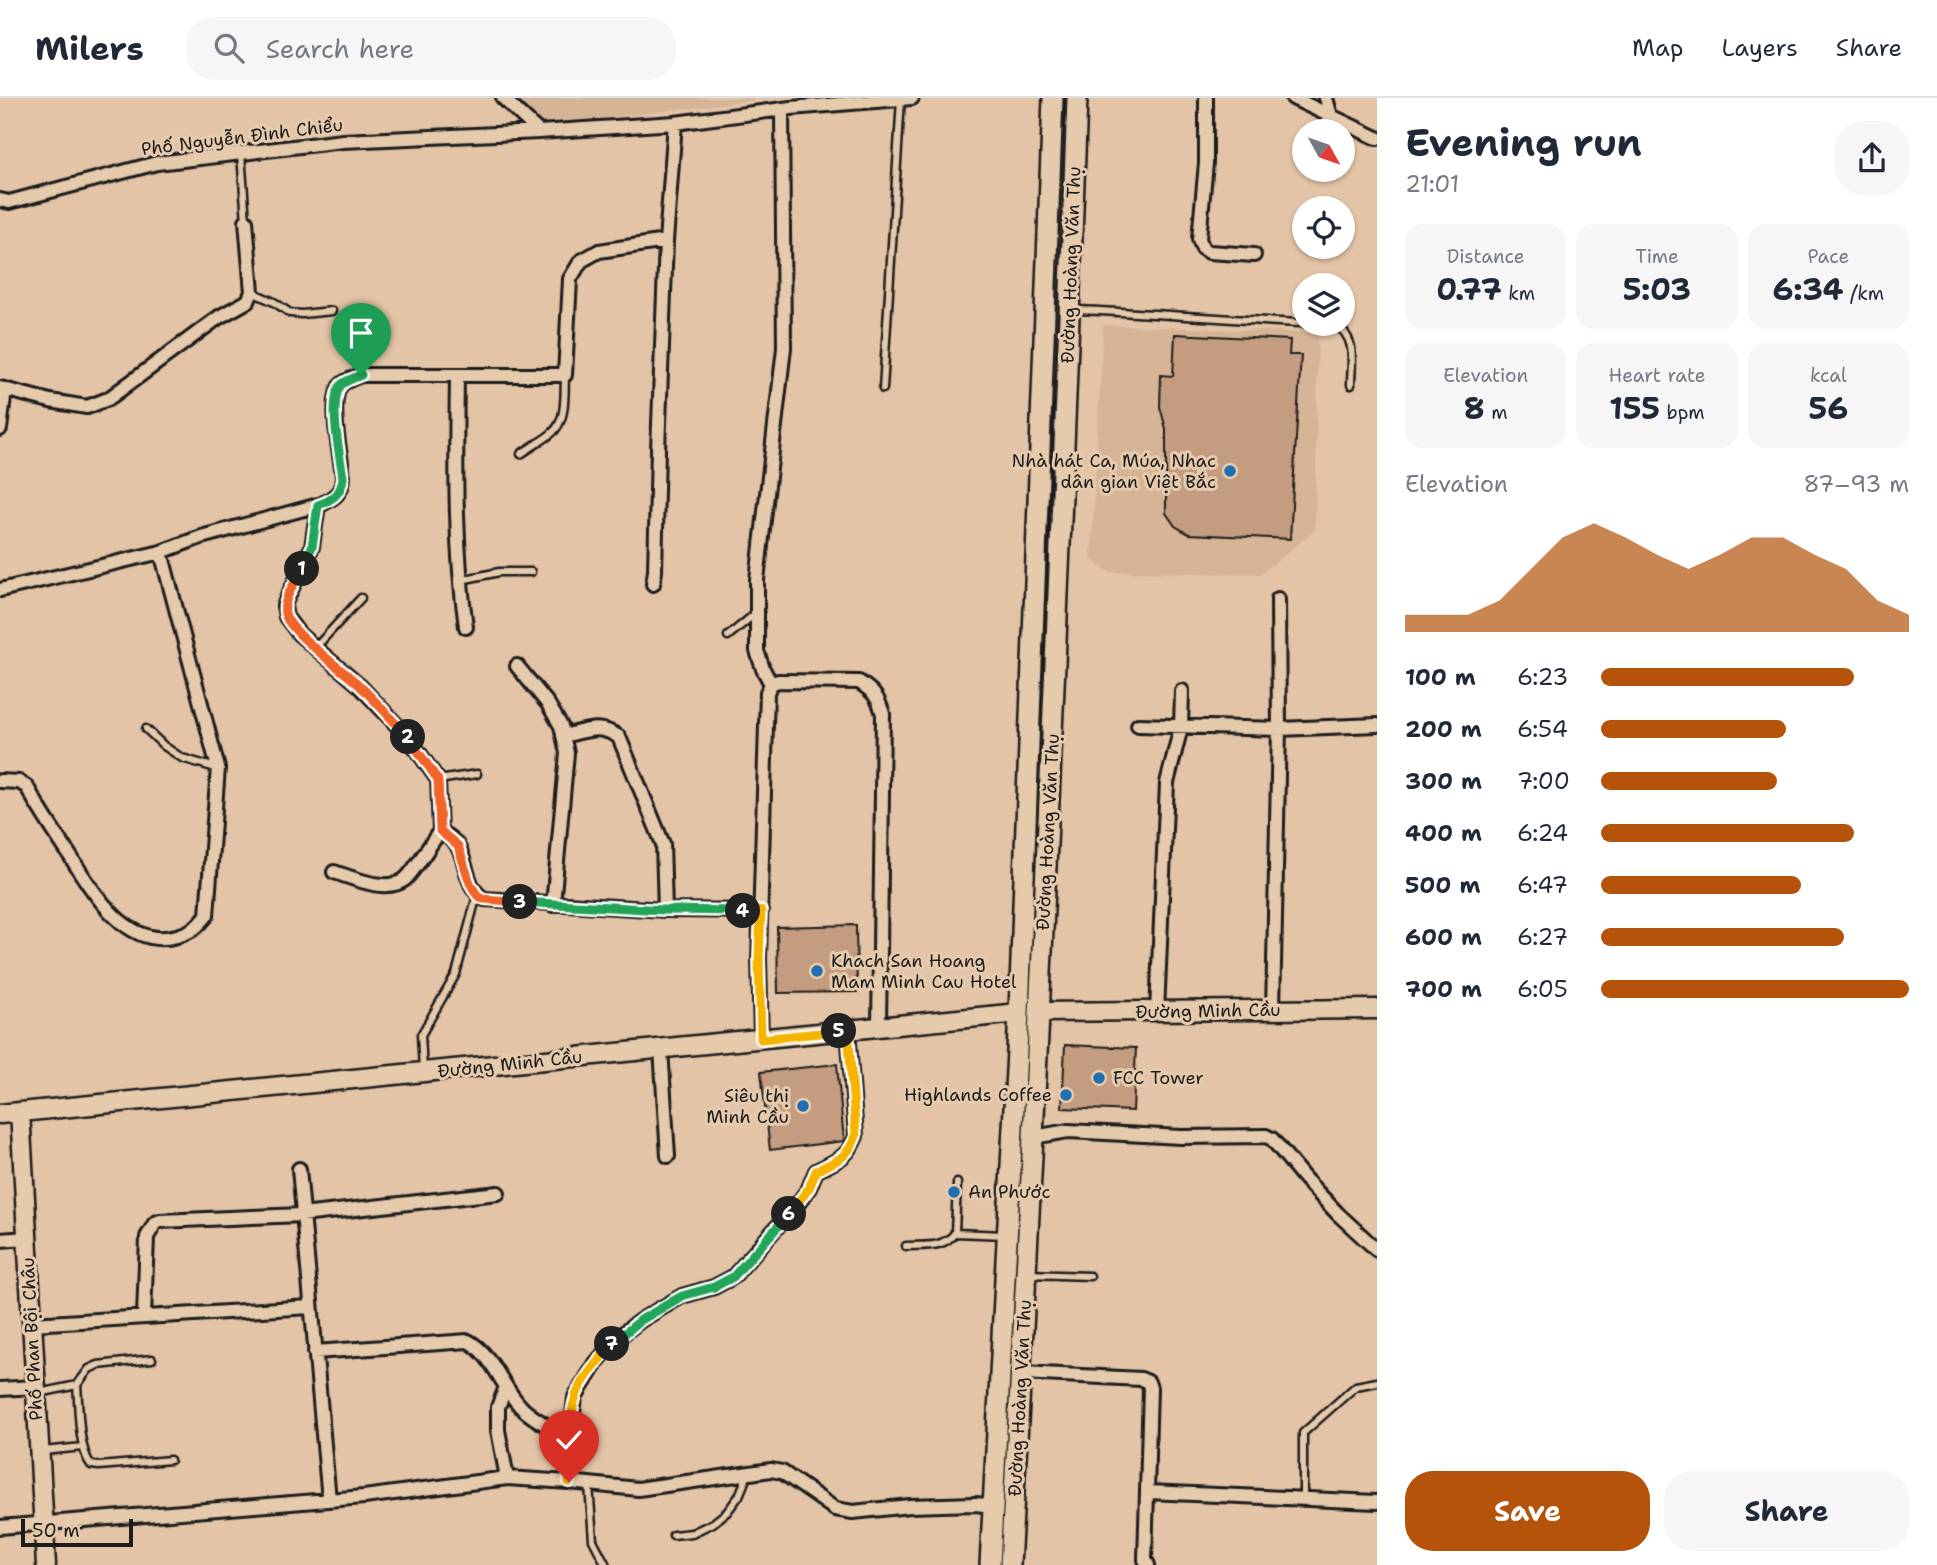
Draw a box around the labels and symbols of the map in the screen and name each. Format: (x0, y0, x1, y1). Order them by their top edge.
street label: Phố Nguyễn Đình Chiểu (140, 113, 344, 161)
north arrow (1292, 119, 1354, 182)
street label: Đường Hoàng Văn Thụ (1056, 166, 1086, 364)
pin (331, 303, 391, 375)
place label: Nhà hát Ca, Múa, Nhạc dân gian Việt Bắc (1011, 449, 1216, 494)
marker: Nhà hát Ca, Múa, Nhạc dân gian Việt Bắc (1222, 463, 1238, 479)
pin: 1 (284, 552, 320, 587)
pin: 2 (390, 720, 426, 754)
street label: Đường Hoàng Văn Thụ (1031, 733, 1065, 931)
pin: 3 (503, 884, 538, 920)
pin: 4 (726, 894, 760, 928)
place label: Khach San Hoang Mam Minh Cau Hotel (831, 949, 1017, 994)
marker: Khach San Hoang Mam Minh Cau Hotel (809, 963, 825, 979)
street label: Đường Minh Cầu (1135, 998, 1281, 1024)
pin: 5 (822, 1014, 856, 1048)
street label: Đường Minh Cầu (436, 1044, 584, 1084)
place label: FCC Tower (1113, 1066, 1204, 1090)
marker: FCC Tower (1091, 1070, 1107, 1086)
place label: Highlands Coffee (904, 1083, 1052, 1107)
place label: Siêu thị Minh Cầu (706, 1084, 789, 1129)
marker: Highlands Coffee (1058, 1087, 1074, 1103)
marker: Siêu thị Minh Cầu (795, 1098, 811, 1114)
place label: An Phước (968, 1180, 1051, 1204)
marker: An Phước (946, 1184, 962, 1200)
pin: 6 (772, 1196, 806, 1232)
street label: Phố Phan Bội Châu (16, 1257, 48, 1421)
street label: Đường Hoàng Văn Thụ (1003, 1299, 1037, 1497)
pin: 7 (594, 1326, 630, 1362)
pin (539, 1410, 599, 1482)
scale bar (21, 1516, 133, 1548)

